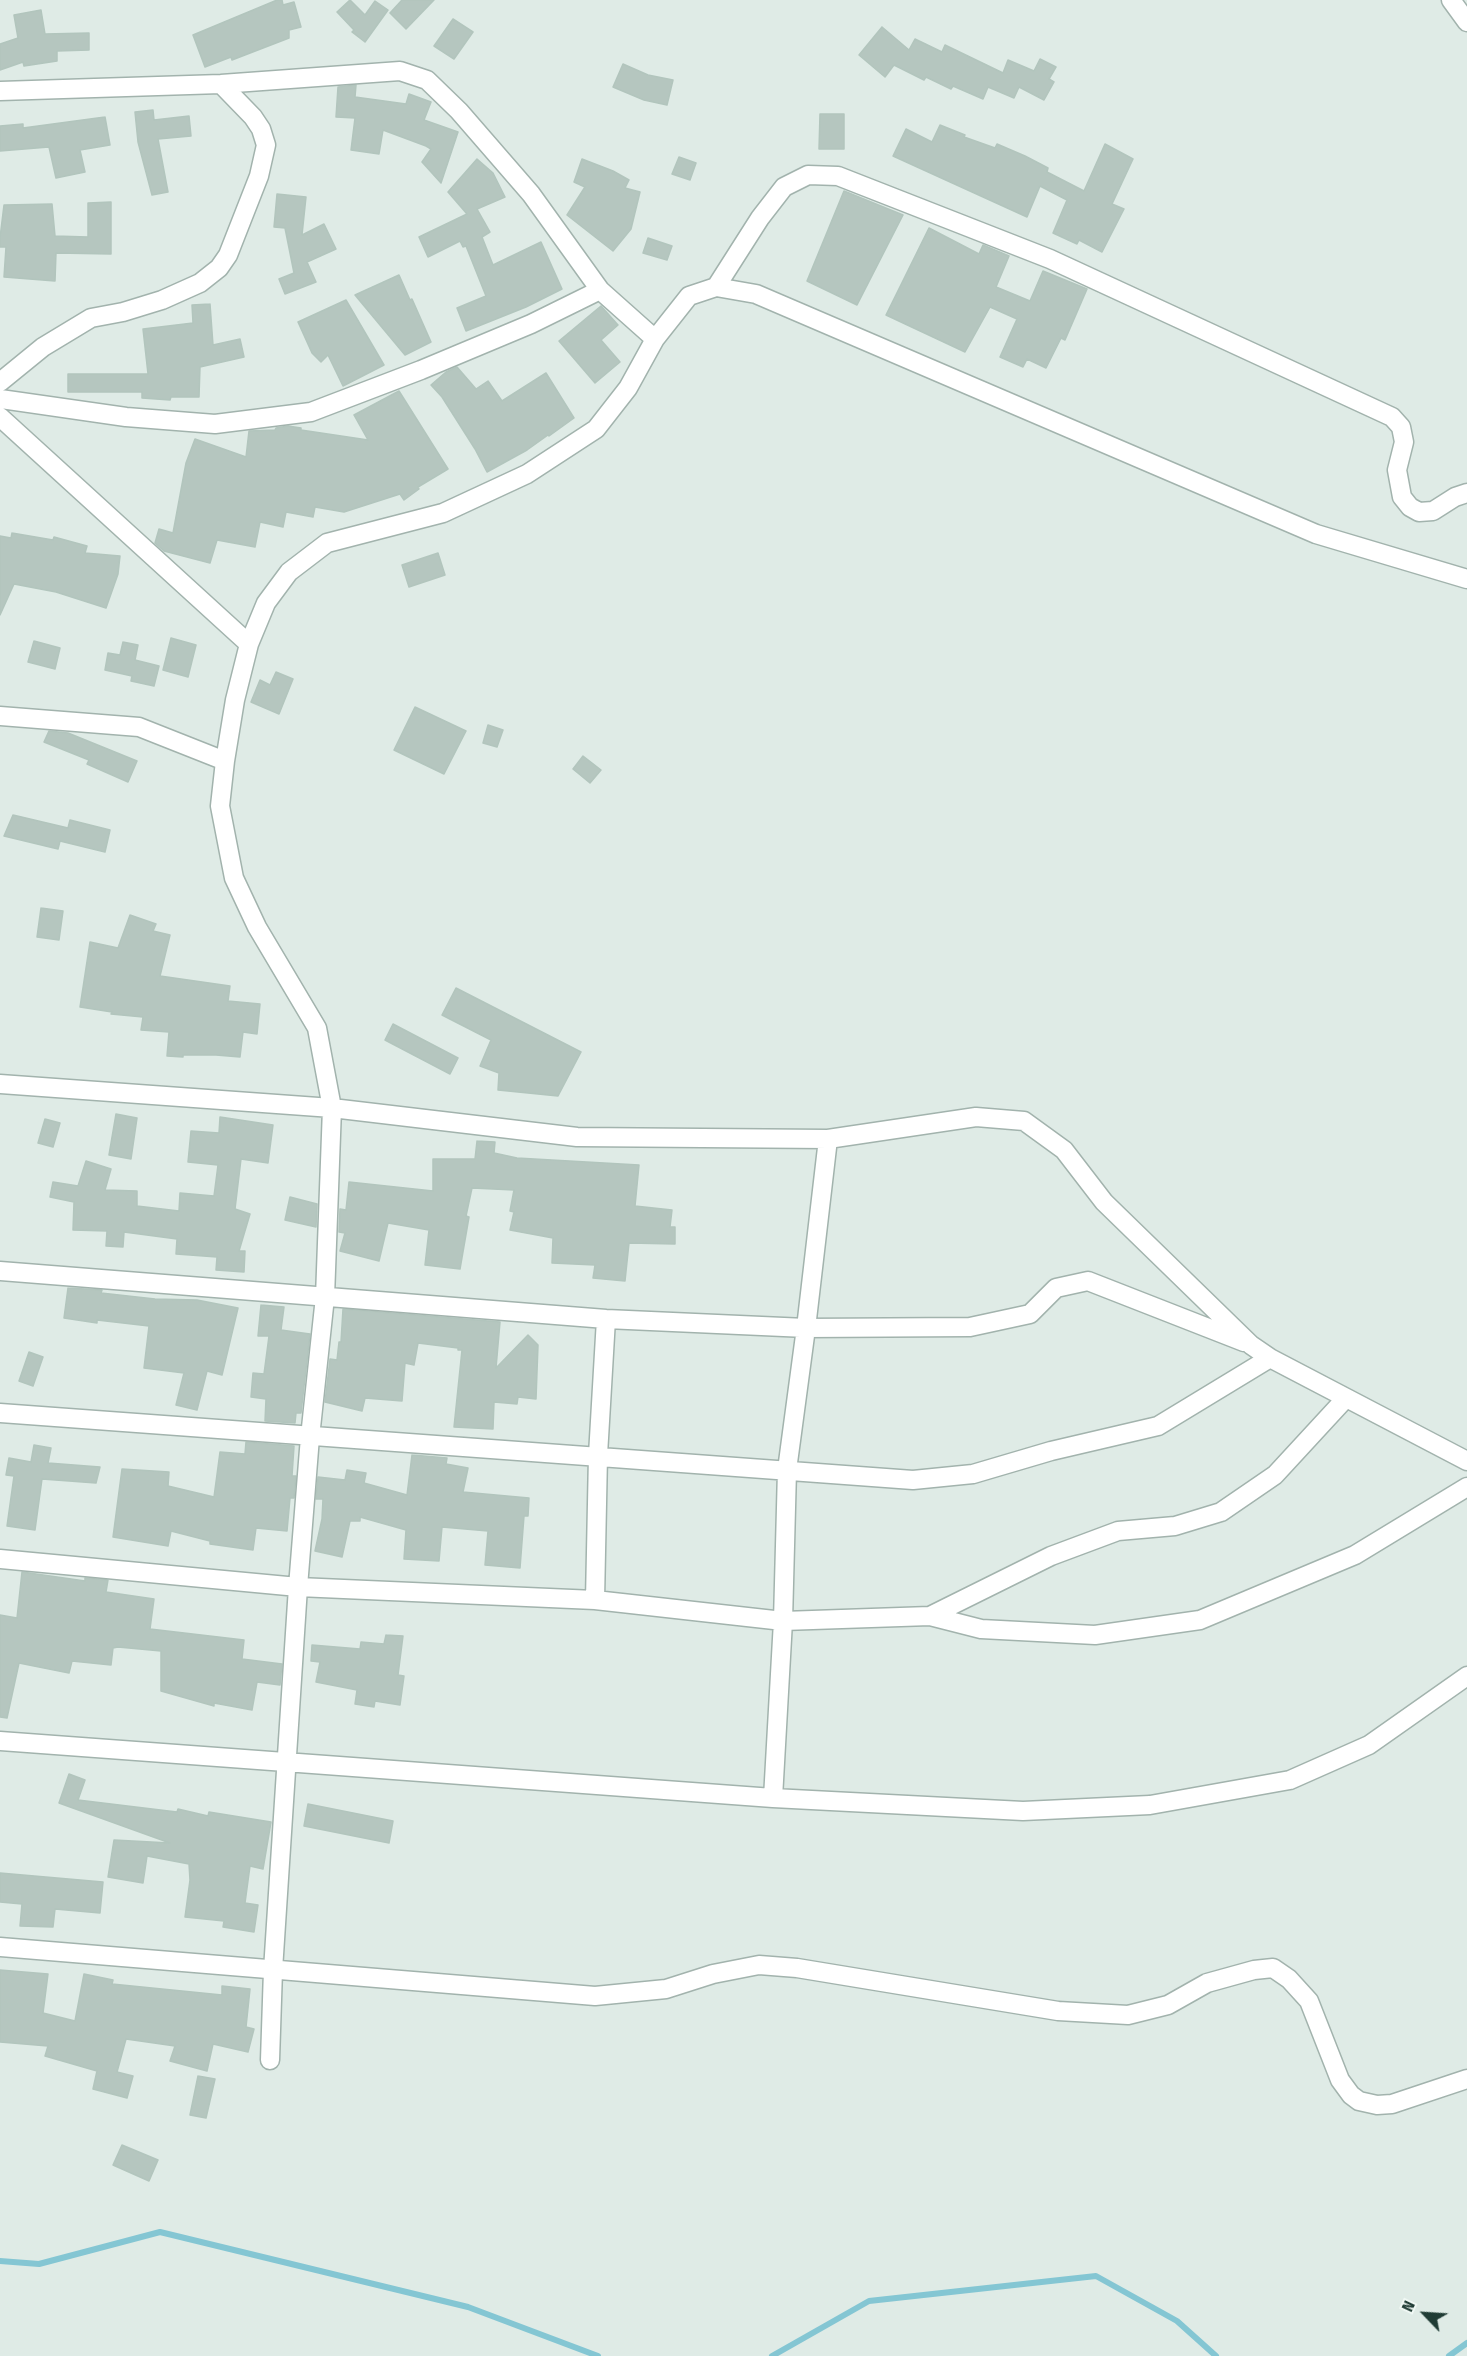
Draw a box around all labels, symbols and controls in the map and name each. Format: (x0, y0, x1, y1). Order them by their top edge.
north arrow (1395, 2284, 1455, 2344)
text: N (1398, 2298, 1419, 2315)

